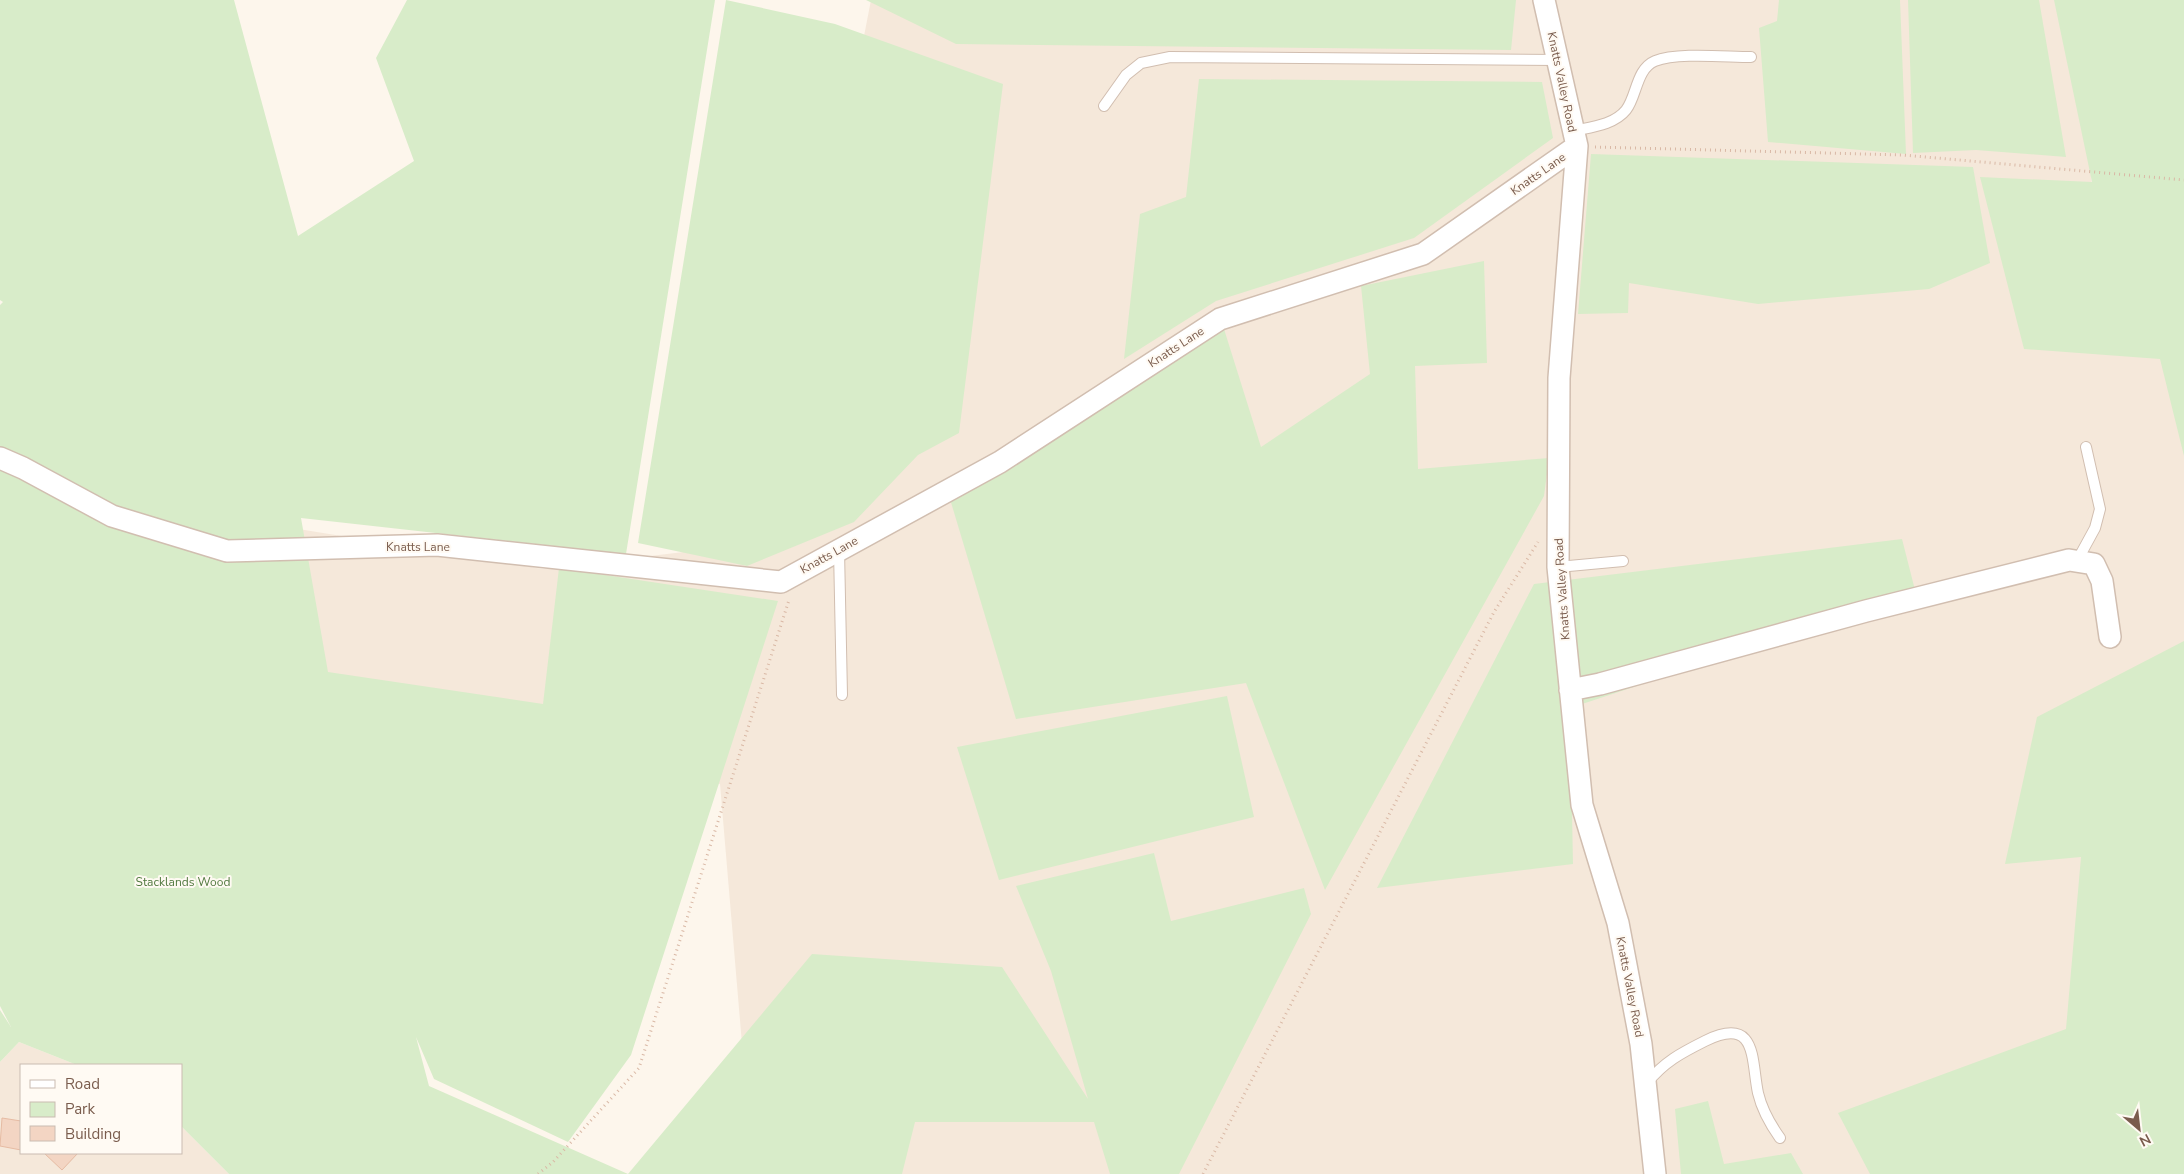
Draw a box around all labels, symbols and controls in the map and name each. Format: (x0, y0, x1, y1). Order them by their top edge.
street label: Knatts Valley Road (1544, 30, 1580, 134)
street label: Knatts Lane (1507, 149, 1569, 199)
street label: Knatts Lane (1145, 323, 1207, 371)
street label: Knatts Lane (797, 533, 861, 577)
street label: Knatts Valley Road (1550, 537, 1574, 641)
street label: Knatts Lane (386, 539, 450, 555)
park label: Stacklands Wood (136, 874, 230, 890)
street label: Knatts Valley Road (1612, 935, 1648, 1039)
legend (20, 1064, 182, 1154)
text: Road (65, 1074, 100, 1094)
text: Park (65, 1099, 95, 1119)
north arrow (2114, 1104, 2164, 1154)
text: Building (65, 1124, 121, 1144)
text: N (2136, 1129, 2154, 1151)

